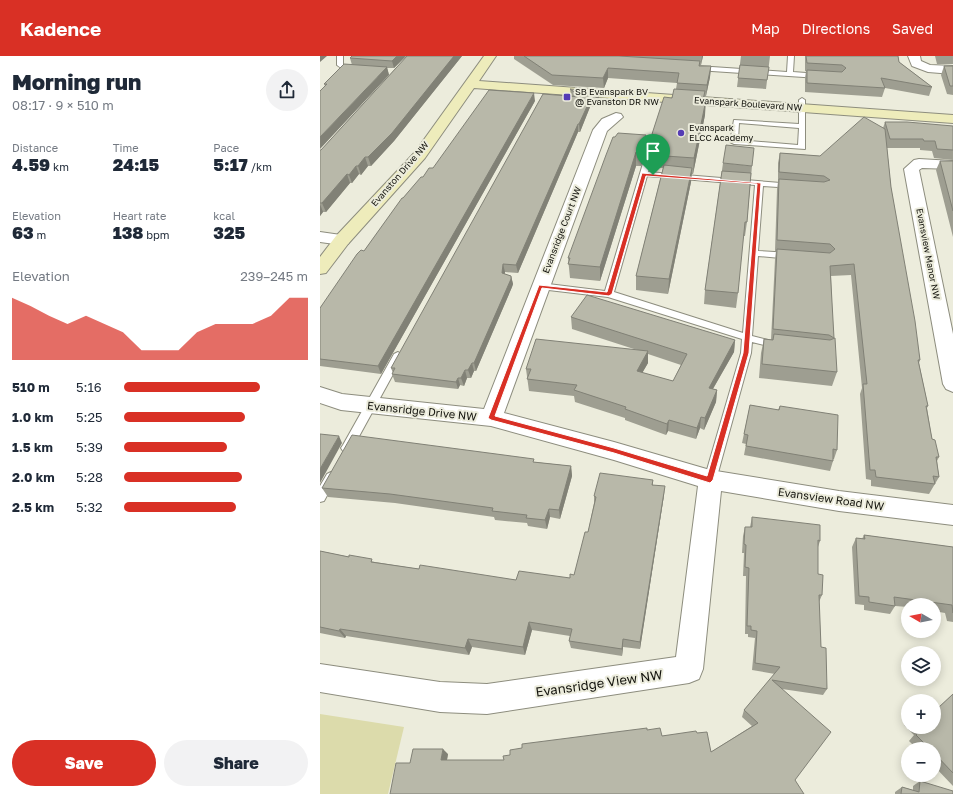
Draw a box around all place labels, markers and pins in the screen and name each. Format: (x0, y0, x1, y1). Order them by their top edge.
place label: SB Evanspark BV @ Evanston DR NW (575, 86, 659, 107)
marker: SB Evanspark BV @ Evanston DR NW (562, 92, 572, 102)
place label: Evanspark ELCC Academy (689, 122, 753, 143)
marker: Evanspark ELCC Academy (676, 128, 686, 138)
pin (636, 134, 670, 175)

